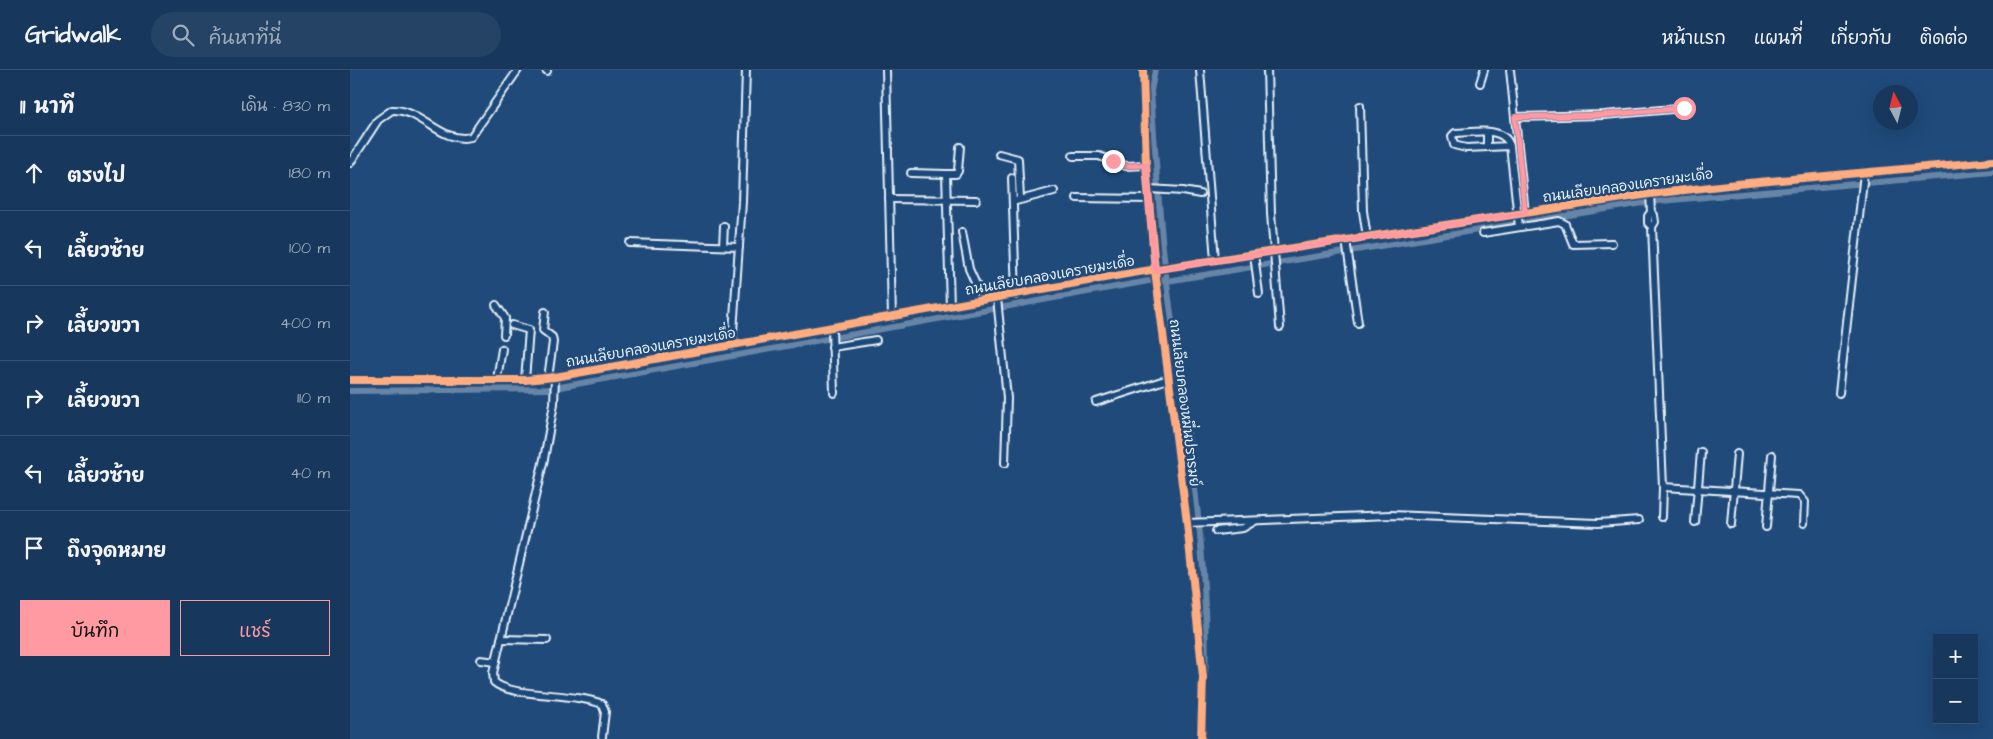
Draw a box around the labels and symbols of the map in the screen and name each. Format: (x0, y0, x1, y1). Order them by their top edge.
north arrow (1873, 85, 1918, 130)
route start (1673, 97, 1696, 120)
route end (1102, 150, 1125, 173)
street label: ถนนเลียบคลองแครายมะเดื่อ (1541, 160, 1715, 208)
street label: ถนนเลียบคลองแครายมะเดื่อ (963, 247, 1136, 301)
street label: ถนนเลียบคลองหมื่นปรารมย์ (1164, 317, 1208, 488)
street label: ถนนเลียบคลองแครายมะเดื่อ (564, 319, 737, 373)

